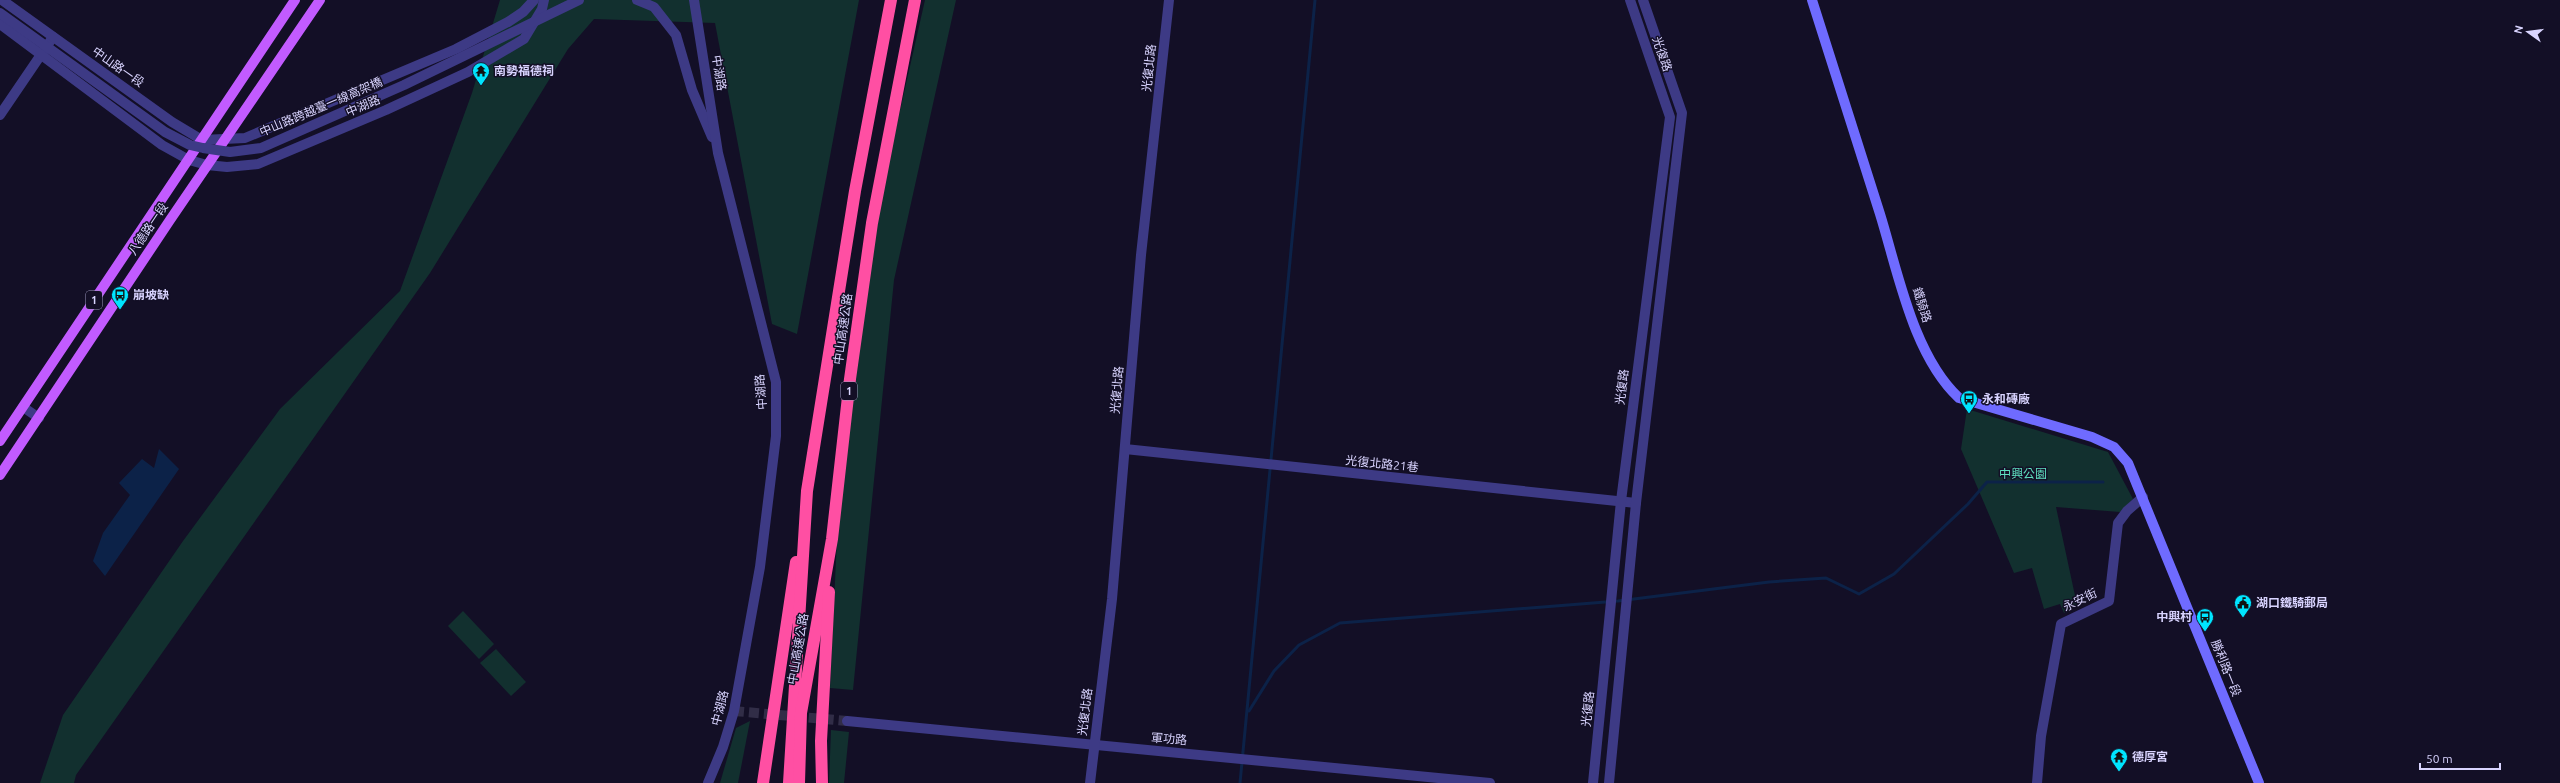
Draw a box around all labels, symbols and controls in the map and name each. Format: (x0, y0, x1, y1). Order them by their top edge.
north arrow (2508, 12, 2548, 52)
text: N (2511, 24, 2525, 35)
street label: 光復路 (1650, 35, 1674, 73)
street label: 光復北路 (1140, 43, 1157, 93)
street label: 中山路一段 (90, 44, 147, 89)
street label: 中湖路 (710, 54, 729, 92)
temple icon: 南勢福德祠 (471, 61, 491, 86)
place label: 南勢福德祠 (494, 64, 554, 77)
street label: 中山路跨越臺一線高架橋 (258, 75, 384, 138)
street label: 中湖路 (344, 93, 382, 119)
street label: 八德路一段 (125, 200, 170, 257)
bus stop icon: 崩坡缺 (110, 285, 130, 310)
street label: 鐵騎路 (1911, 286, 1934, 324)
place label: 崩坡缺 (133, 288, 169, 301)
road number: 1 (86, 291, 102, 309)
street label: 中山高速公路 (831, 292, 854, 365)
street label: 光復北路 (1108, 365, 1125, 414)
street label: 光復路 (1613, 368, 1630, 406)
street label: 中湖路 (752, 374, 769, 411)
road number: 1 (841, 382, 857, 400)
bus stop icon: 永和磚廠 (1959, 389, 1979, 414)
place label: 永和磚廠 (1982, 392, 2030, 405)
street label: 光復北路21巷 (1345, 453, 1419, 474)
park label: 中興公園 (1999, 467, 2047, 480)
street label: 永安街 (2061, 586, 2099, 613)
public building icon: 湖口鐵騎郵局 (2233, 593, 2253, 618)
place label: 湖口鐵騎郵局 (2256, 596, 2328, 609)
bus stop icon: 中興村 (2195, 607, 2215, 632)
place label: 中興村 (2156, 610, 2192, 623)
street label: 中山高速公路 (785, 612, 810, 686)
street label: 勝利路一段 (2209, 638, 2244, 698)
street label: 光復北路 (1075, 687, 1094, 737)
street label: 中湖路 (709, 689, 730, 727)
street label: 光復路 (1579, 690, 1596, 728)
street label: 軍功路 (1151, 731, 1187, 746)
scale bar (2420, 745, 2500, 771)
temple icon: 德厚宮 (2109, 747, 2129, 772)
place label: 德厚宮 (2132, 750, 2168, 763)
text: 50 m (2426, 752, 2453, 765)

